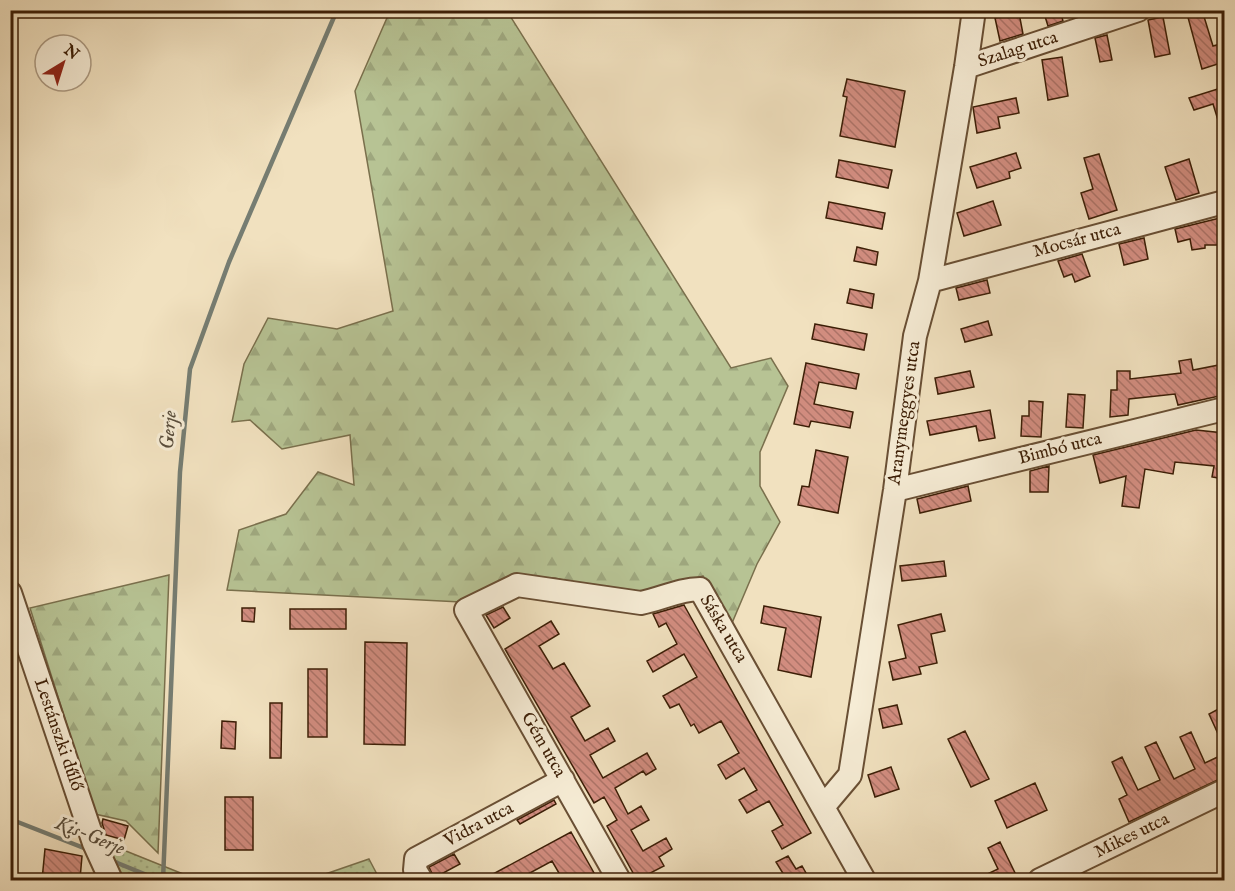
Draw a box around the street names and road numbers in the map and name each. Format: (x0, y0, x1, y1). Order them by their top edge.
street label: Szalag utca (975, 26, 1061, 74)
street label: Mocsár utca (1031, 218, 1124, 264)
street label: Aranymeggyes utca (883, 339, 927, 488)
street label: Bimbó utca (1016, 428, 1104, 470)
street label: Sáska utca (694, 591, 752, 668)
street label: Lestánszki dűlő (28, 676, 88, 795)
street label: Gém utca (515, 708, 571, 782)
street label: Vidra utca (439, 797, 518, 853)
street label: Mikes utca (1091, 808, 1174, 864)

